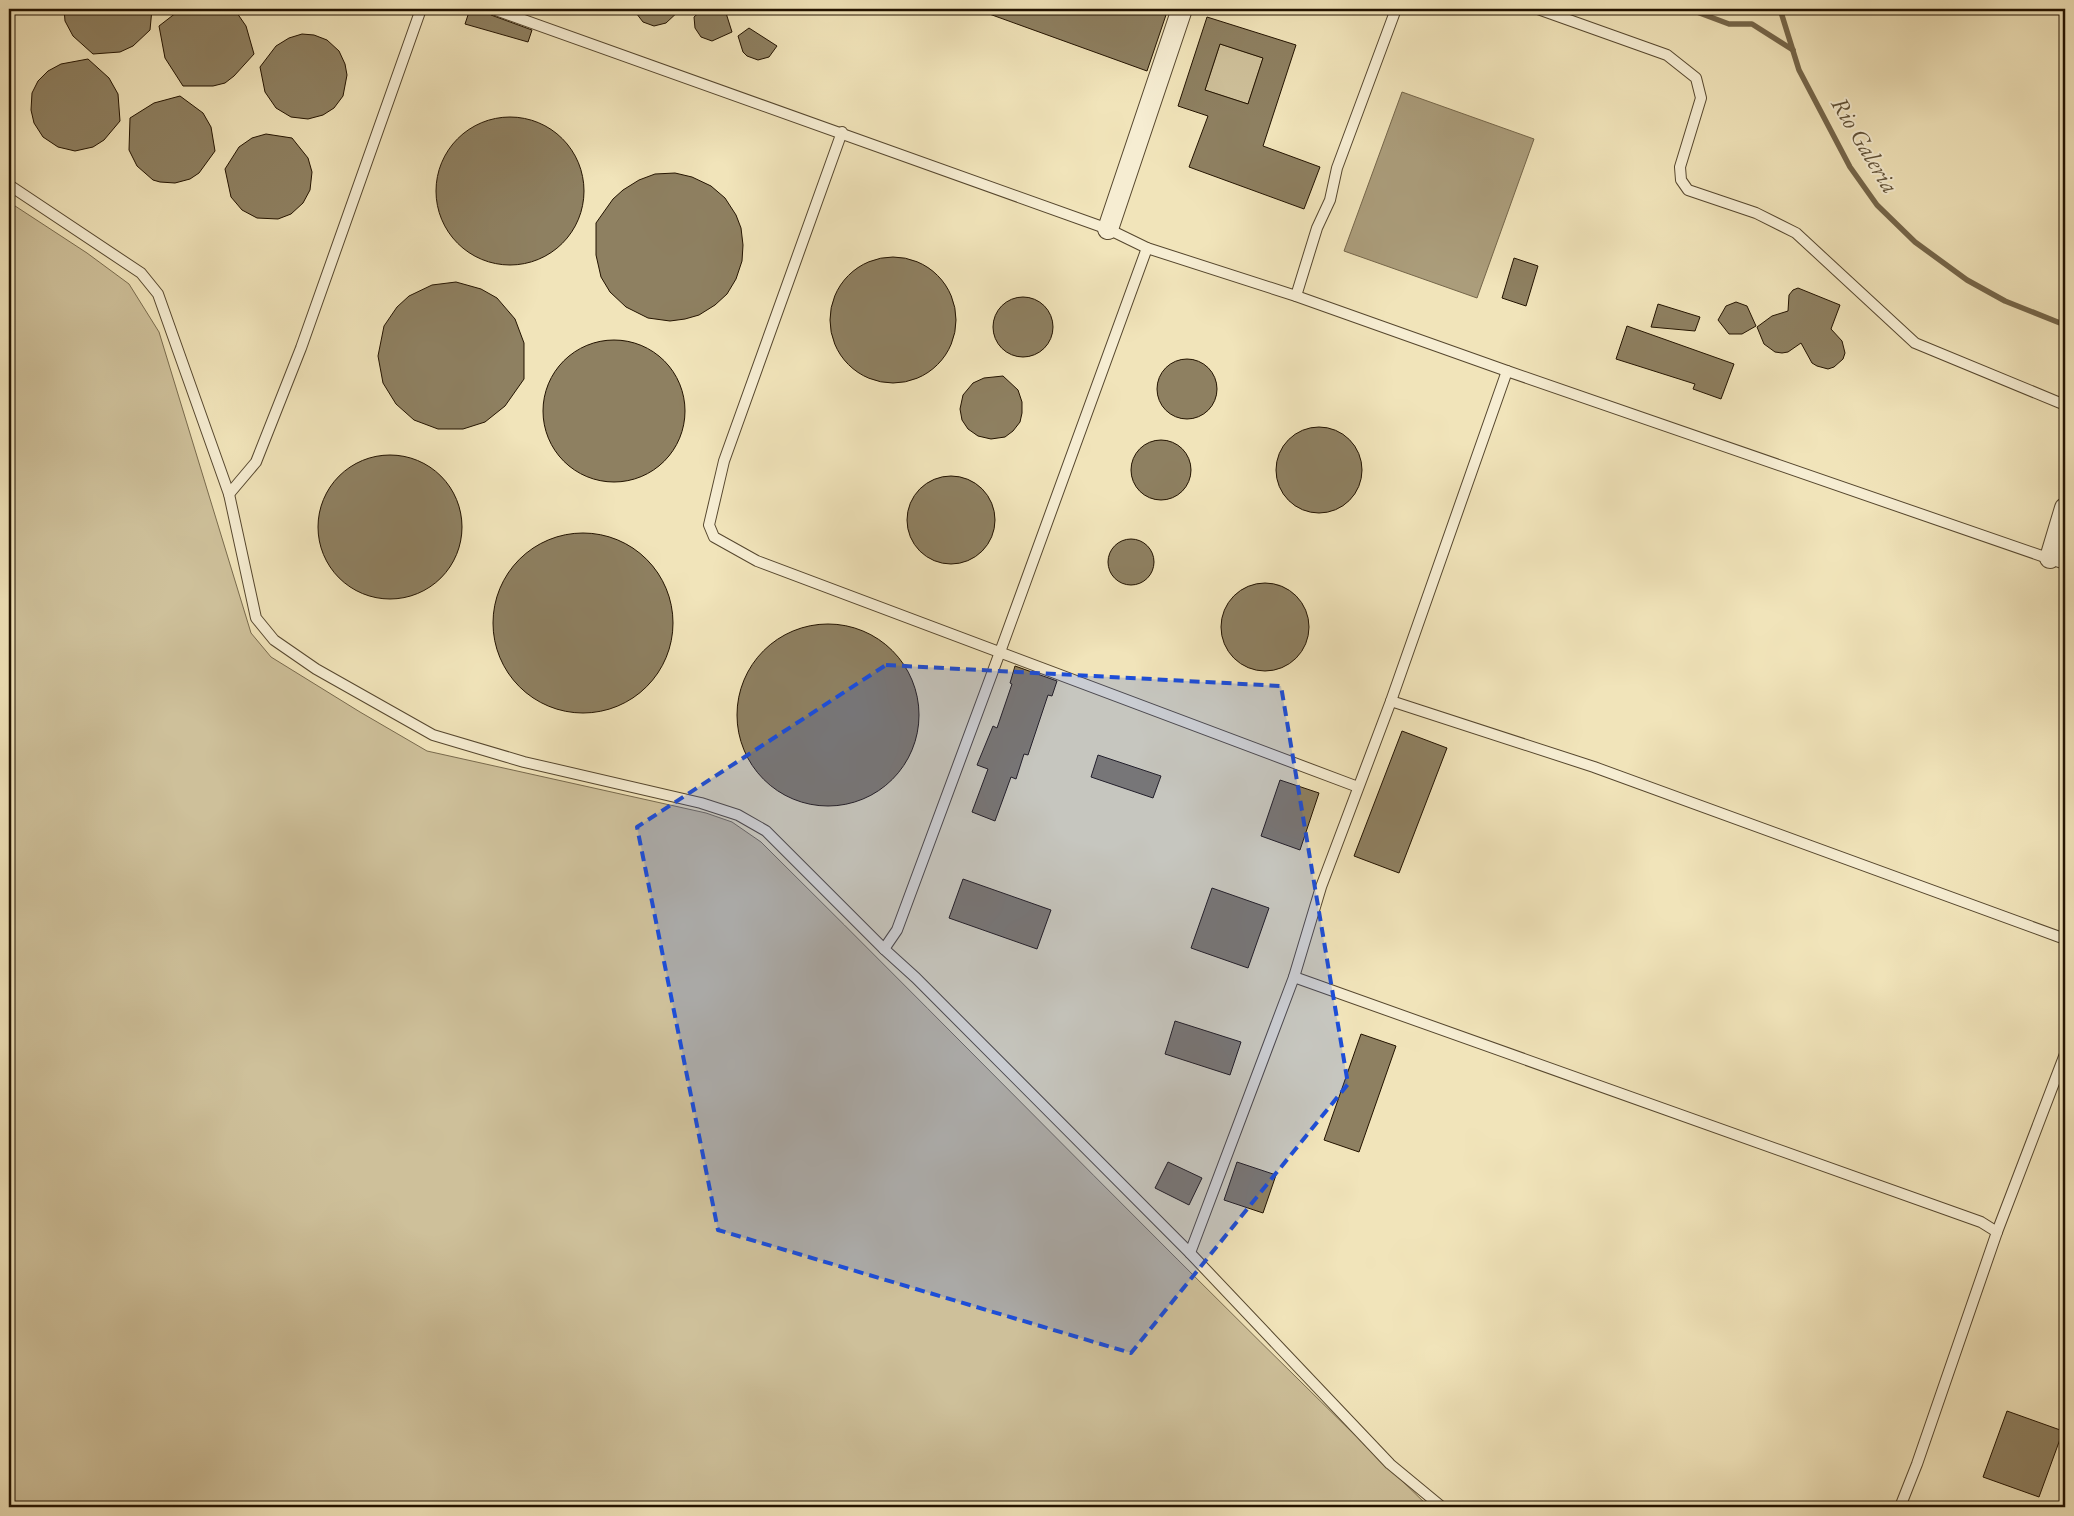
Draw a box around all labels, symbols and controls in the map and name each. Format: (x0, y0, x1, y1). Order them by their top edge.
water label: Rio Galeria (1824, 91, 1906, 199)

